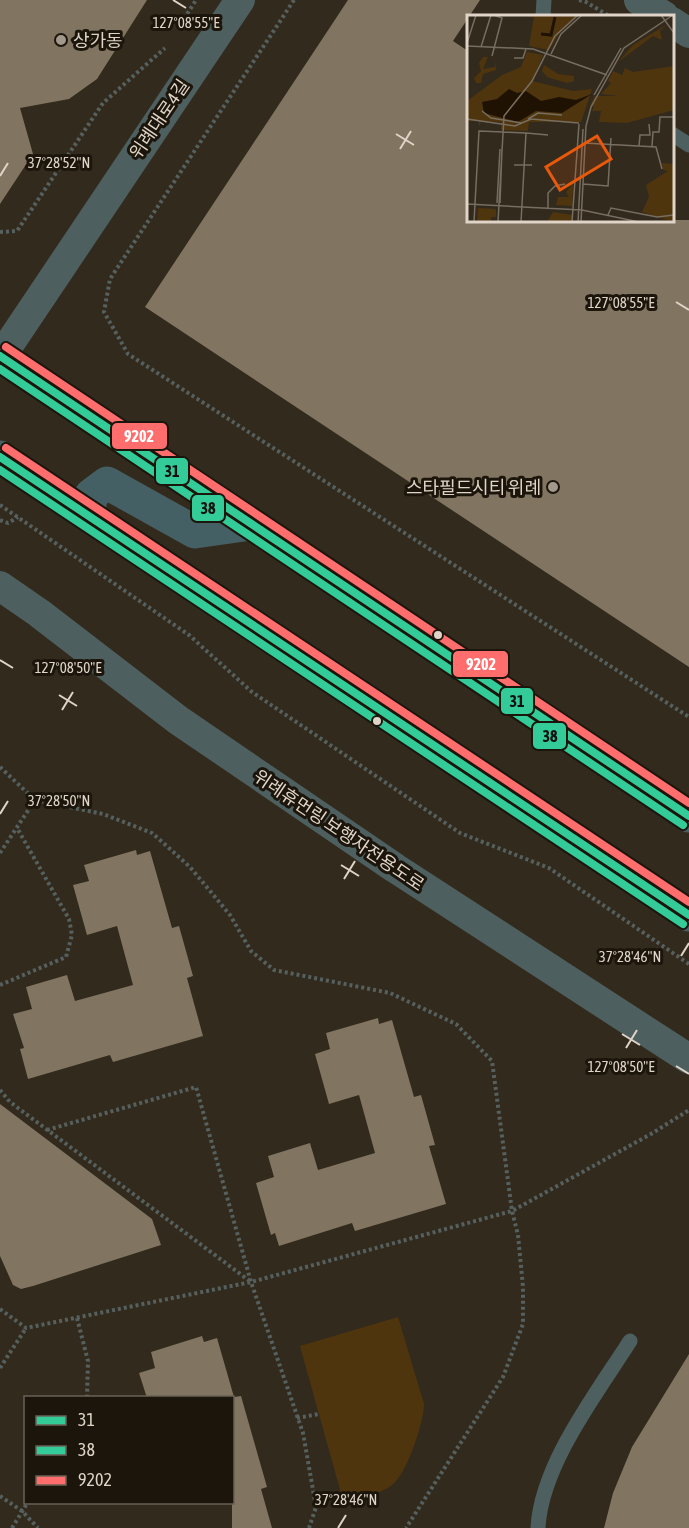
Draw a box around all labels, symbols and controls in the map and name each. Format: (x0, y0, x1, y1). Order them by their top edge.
text: 127°08'55"E (152, 14, 220, 31)
inset map (467, 15, 674, 222)
place label: 상가동 (73, 30, 123, 51)
marker: 상가동 (54, 33, 68, 47)
street label: 위례대로4길 (125, 75, 193, 163)
text: 37°28'52"N (28, 154, 90, 171)
text: 127°08'55"E (587, 294, 655, 311)
line badge: 9202 (111, 422, 168, 450)
text: 9202 (124, 427, 154, 445)
line badge: 31 (155, 457, 189, 485)
text: 31 (164, 462, 180, 480)
place label: 스타필드시티 위례 (406, 477, 541, 498)
marker: 스타필드시티 위례 (546, 480, 560, 494)
line badge: 38 (191, 494, 225, 522)
text: 38 (200, 499, 216, 517)
unlabelled marker (432, 629, 444, 641)
line badge: 9202 (452, 650, 509, 678)
text: 9202 (466, 655, 496, 673)
text: 127°08'50"E (34, 659, 102, 676)
line badge: 31 (500, 687, 534, 715)
text: 31 (509, 692, 525, 710)
unlabelled marker (371, 715, 383, 727)
line badge: 38 (532, 722, 567, 750)
text: 38 (542, 727, 558, 745)
street label: 위례휴먼링 보행자전용도로 (250, 765, 428, 895)
text: 37°28'50"N (28, 792, 90, 809)
text: 37°28'46"N (599, 948, 661, 965)
text: 127°08'50"E (587, 1058, 655, 1075)
legend (24, 1396, 234, 1504)
text: 31 (78, 1409, 95, 1430)
text: 38 (78, 1439, 95, 1460)
text: 9202 (78, 1469, 112, 1490)
text: 37°28'46"N (315, 1491, 377, 1508)

